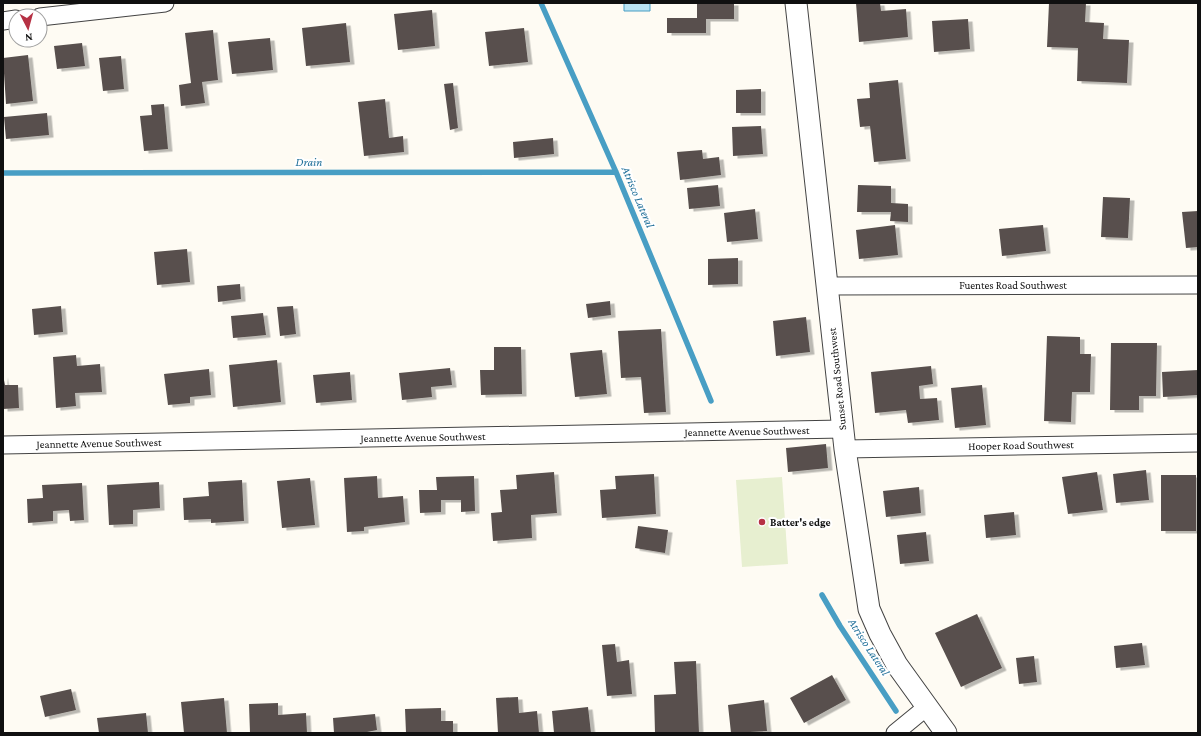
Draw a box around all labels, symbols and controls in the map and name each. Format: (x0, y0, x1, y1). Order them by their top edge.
north arrow (8, 8, 48, 48)
text: N (24, 32, 33, 44)
water label: Drain (296, 155, 322, 169)
water label: Atrisco Lateral (618, 163, 658, 231)
street label: Fuentes Road Southwest (959, 279, 1067, 291)
street label: Sunset Road Southwest (826, 327, 848, 431)
street label: Jeannette Avenue Southwest (683, 424, 810, 439)
street label: Jeannette Avenue Southwest (359, 430, 486, 445)
street label: Jeannette Avenue Southwest (35, 436, 162, 451)
street label: Hooper Road Southwest (968, 438, 1074, 453)
place label: Batter's edge (770, 516, 831, 528)
marker: Batter's edge (757, 517, 767, 527)
water label: Atrisco Lateral (845, 615, 893, 679)

